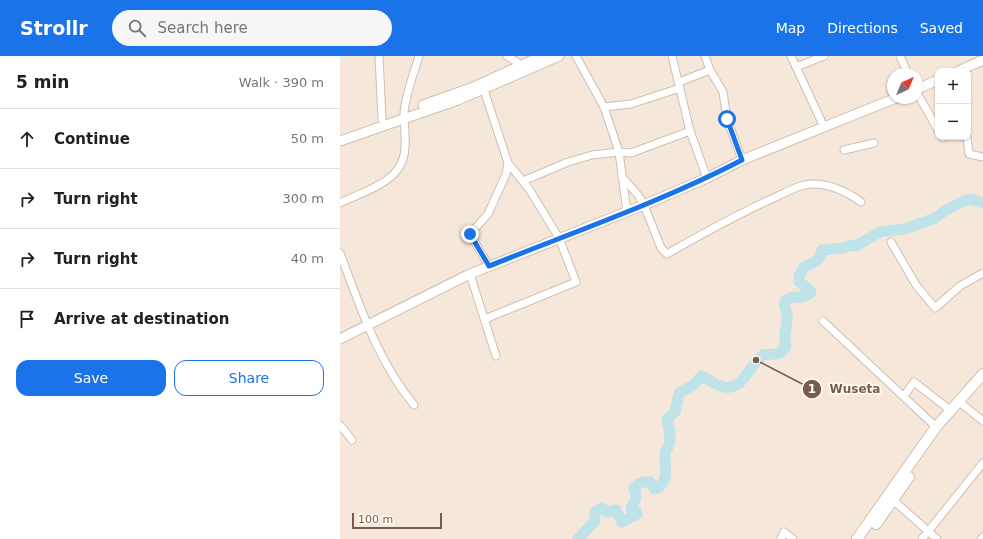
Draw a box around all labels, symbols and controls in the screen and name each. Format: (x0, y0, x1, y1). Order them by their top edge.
search box (112, 10, 392, 46)
text: Strollr (20, 17, 88, 39)
icon: search (126, 17, 148, 39)
text: Search here (158, 19, 248, 37)
text: Map (776, 20, 805, 36)
text: Directions (827, 20, 898, 36)
text: Saved (920, 20, 963, 36)
north arrow (887, 68, 923, 104)
map controls (935, 68, 971, 140)
button: + (935, 68, 971, 104)
text: 5 min (16, 72, 69, 92)
text: Walk · 390 m (239, 75, 324, 90)
button: − (935, 104, 971, 140)
route start (718, 110, 736, 128)
icon: ahead (16, 128, 38, 150)
text: Continue (54, 130, 130, 148)
text: 50 m (291, 131, 324, 146)
icon: right (16, 188, 38, 210)
text: Turn right (54, 190, 138, 208)
text: 300 m (282, 191, 324, 206)
route end (461, 225, 479, 243)
icon: right (16, 248, 38, 270)
text: Turn right (54, 250, 138, 268)
text: 40 m (291, 251, 324, 266)
icon: arrive (16, 308, 38, 330)
text: Arrive at destination (54, 310, 229, 328)
button: Save (16, 360, 166, 396)
button: Share (174, 360, 324, 396)
callout: Wuseta (802, 377, 889, 401)
text: 1 (808, 382, 816, 396)
text: Wuseta (830, 382, 880, 396)
scale bar (352, 511, 442, 530)
text: 100 m (358, 513, 393, 526)

